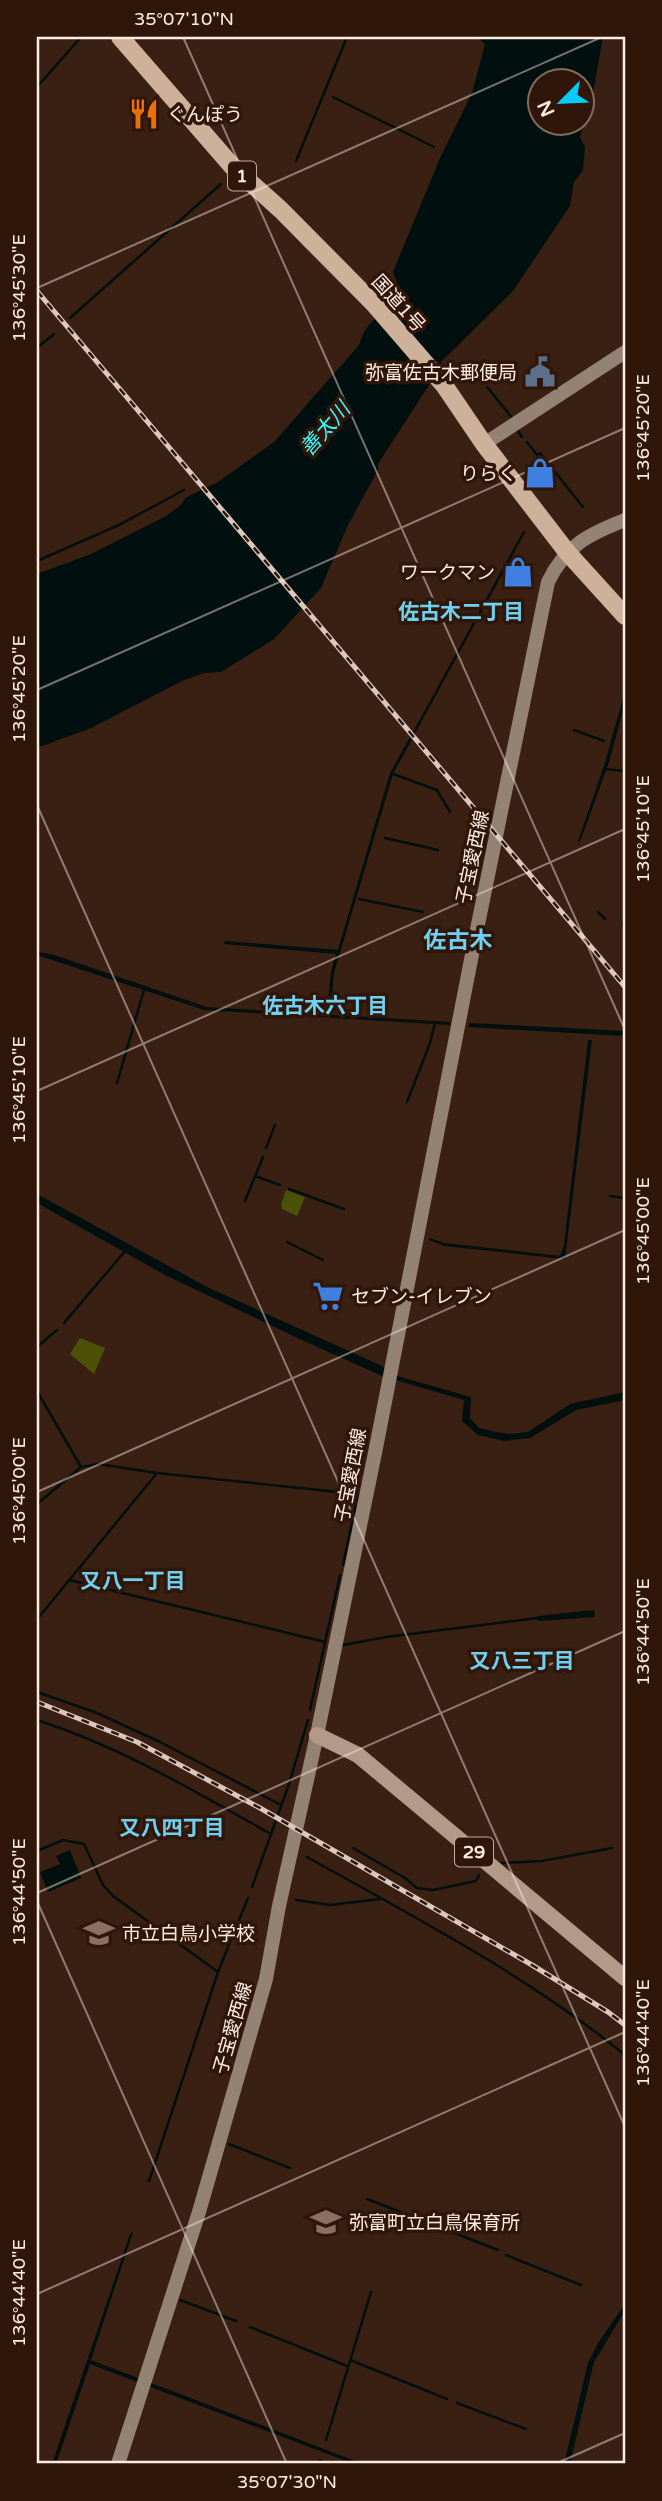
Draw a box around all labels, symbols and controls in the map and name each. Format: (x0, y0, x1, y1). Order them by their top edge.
text: 35°07'10"N (134, 8, 234, 30)
north arrow (526, 66, 596, 136)
restaurant icon: ぐんぽう (127, 97, 161, 131)
text: N (533, 97, 560, 120)
place label: ぐんぽう (167, 104, 243, 126)
road number: 1 (228, 162, 256, 190)
text: 136°45'30"E (8, 234, 30, 342)
street label: 国道1号 (367, 271, 429, 337)
public building icon: 弥富佐古木郵便局 (523, 355, 557, 389)
place label: 弥富佐古木郵便局 (365, 362, 517, 384)
text: 136°45'20"E (632, 374, 654, 482)
water label: 善太川 (295, 396, 357, 461)
shop icon: りらく (523, 456, 557, 490)
place label: りらく (460, 463, 517, 485)
shop icon: ワークマン (501, 555, 535, 589)
place label: ワークマン (400, 562, 495, 584)
district label: 佐古木二丁目 (398, 600, 524, 625)
text: 136°45'20"E (8, 635, 30, 743)
text: 136°45'10"E (632, 775, 654, 883)
street label: 子宝愛西線 (452, 808, 494, 906)
district label: 佐古木 (424, 927, 493, 955)
district label: 佐古木六丁目 (262, 994, 388, 1019)
text: 136°45'10"E (8, 1036, 30, 1144)
text: 136°45'00"E (632, 1177, 654, 1285)
supermarket icon: セブン-イレブン (311, 1279, 345, 1313)
place label: セブン-イレブン (351, 1286, 492, 1308)
street label: 子宝愛西線 (331, 1426, 371, 1524)
text: 136°45'00"E (8, 1437, 30, 1545)
district label: 又八一丁目 (81, 1569, 186, 1594)
text: 136°44'50"E (632, 1578, 654, 1686)
district label: 又八三丁目 (470, 1649, 575, 1674)
district label: 又八四丁目 (120, 1816, 225, 1841)
text: 136°44'50"E (8, 1838, 30, 1946)
road number: 29 (455, 1838, 493, 1866)
school or university icon: 市立白鳥小学校 (82, 1916, 116, 1950)
place label: 市立白鳥小学校 (122, 1923, 255, 1945)
text: 136°44'40"E (632, 1979, 654, 2087)
street label: 子宝愛西線 (209, 1980, 257, 2077)
school or university icon: 弥富町立白鳥保育所 (309, 2205, 343, 2239)
place label: 弥富町立白鳥保育所 (349, 2212, 520, 2234)
text: 136°44'40"E (8, 2239, 30, 2347)
text: 35°07'30"N (237, 2471, 337, 2493)

